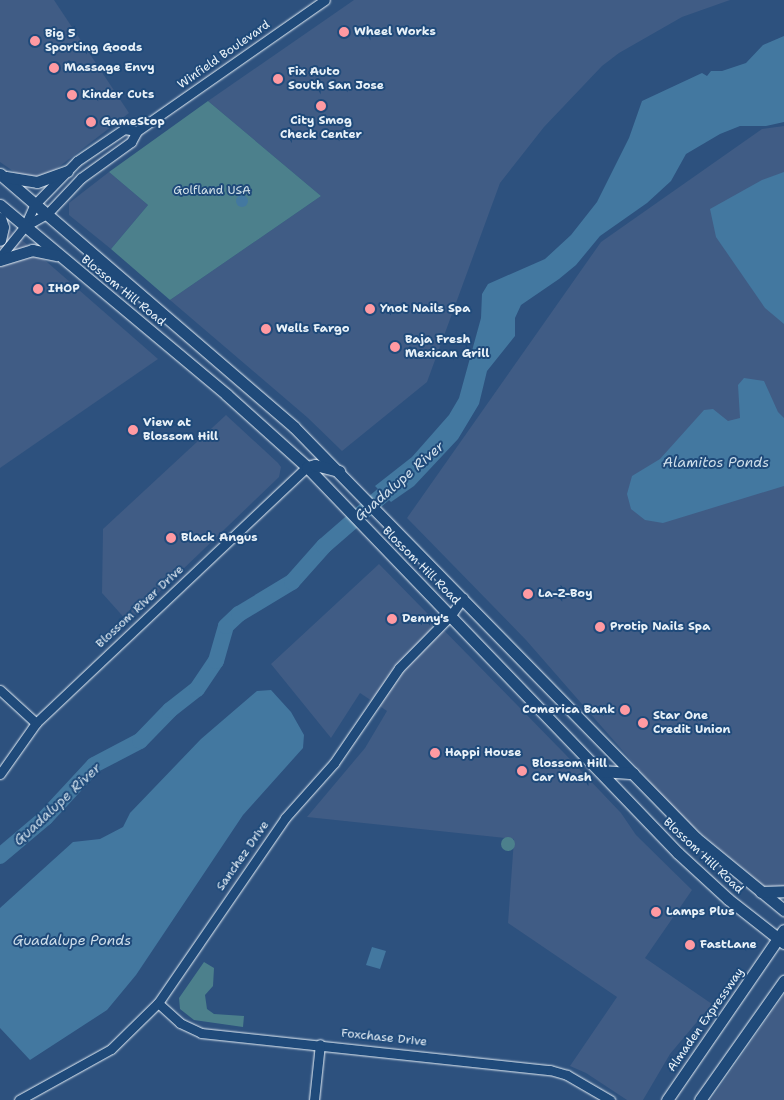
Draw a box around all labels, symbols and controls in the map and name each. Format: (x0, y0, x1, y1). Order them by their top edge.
street label: Winfield Boulevard (175, 18, 273, 92)
place label: Wheel Works (354, 25, 436, 39)
marker: Wheel Works (338, 26, 350, 38)
place label: Big 5 Sporting Goods (45, 27, 142, 55)
marker: Big 5 Sporting Goods (29, 35, 41, 47)
place label: Massage Envy (64, 61, 155, 75)
marker: Massage Envy (48, 62, 60, 74)
place label: Fix Auto South San Jose (288, 65, 384, 93)
marker: Fix Auto South San Jose (272, 73, 284, 85)
place label: Kinder Cuts (82, 88, 154, 102)
marker: Kinder Cuts (66, 89, 78, 101)
marker: City Smog Check Center (315, 100, 327, 112)
place label: City Smog Check Center (280, 114, 362, 142)
place label: GameStop (101, 115, 165, 129)
marker: GameStop (85, 116, 97, 128)
park label: Golfland USA (173, 184, 251, 198)
street label: Blossom Hill Road (78, 253, 168, 329)
place label: IHOP (48, 282, 80, 296)
marker: IHOP (32, 283, 44, 295)
place label: Ynot Nails Spa (380, 302, 470, 316)
marker: Ynot Nails Spa (364, 303, 376, 315)
place label: Wells Fargo (276, 322, 350, 336)
marker: Wells Fargo (260, 323, 272, 335)
place label: Baja Fresh Mexican Grill (405, 333, 489, 361)
marker: Baja Fresh Mexican Grill (389, 341, 401, 353)
place label: View at Blossom Hill (143, 416, 218, 444)
marker: View at Blossom Hill (127, 424, 139, 436)
water label: Guadalupe River (351, 438, 447, 524)
water label: Alamitos Ponds (663, 454, 769, 470)
street label: Blossom Hill Road (379, 524, 463, 608)
place label: Black Angus (181, 531, 258, 545)
marker: Black Angus (165, 532, 177, 544)
street label: Blossom River Drive (93, 563, 187, 651)
place label: La-Z-Boy (538, 587, 592, 601)
marker: La-Z-Boy (522, 588, 534, 600)
place label: Denny's (402, 612, 449, 626)
marker: Denny's (386, 613, 398, 625)
place label: Protip Nails Spa (610, 620, 710, 634)
marker: Protip Nails Spa (594, 621, 606, 633)
place label: Comerica Bank (522, 703, 615, 717)
marker: Comerica Bank (619, 704, 631, 716)
place label: Star One Credit Union (653, 709, 730, 737)
marker: Star One Credit Union (637, 717, 649, 729)
place label: Happi House (445, 746, 522, 760)
marker: Happi House (429, 747, 441, 759)
place label: Blossom Hill Car Wash (532, 757, 607, 785)
water label: Guadalupe River (10, 759, 104, 849)
marker: Blossom Hill Car Wash (516, 765, 528, 777)
street label: Blossom Hill Road (660, 815, 746, 897)
street label: Sanchez Drive (214, 818, 272, 894)
place label: Lamps Plus (666, 905, 735, 919)
marker: Lamps Plus (650, 906, 662, 918)
water label: Guadalupe Ponds (13, 932, 131, 948)
place label: FastLane (700, 938, 757, 952)
marker: FastLane (684, 939, 696, 951)
street label: Almaden Expressway (665, 965, 747, 1075)
street label: Foxchase Drive (340, 1026, 428, 1050)

